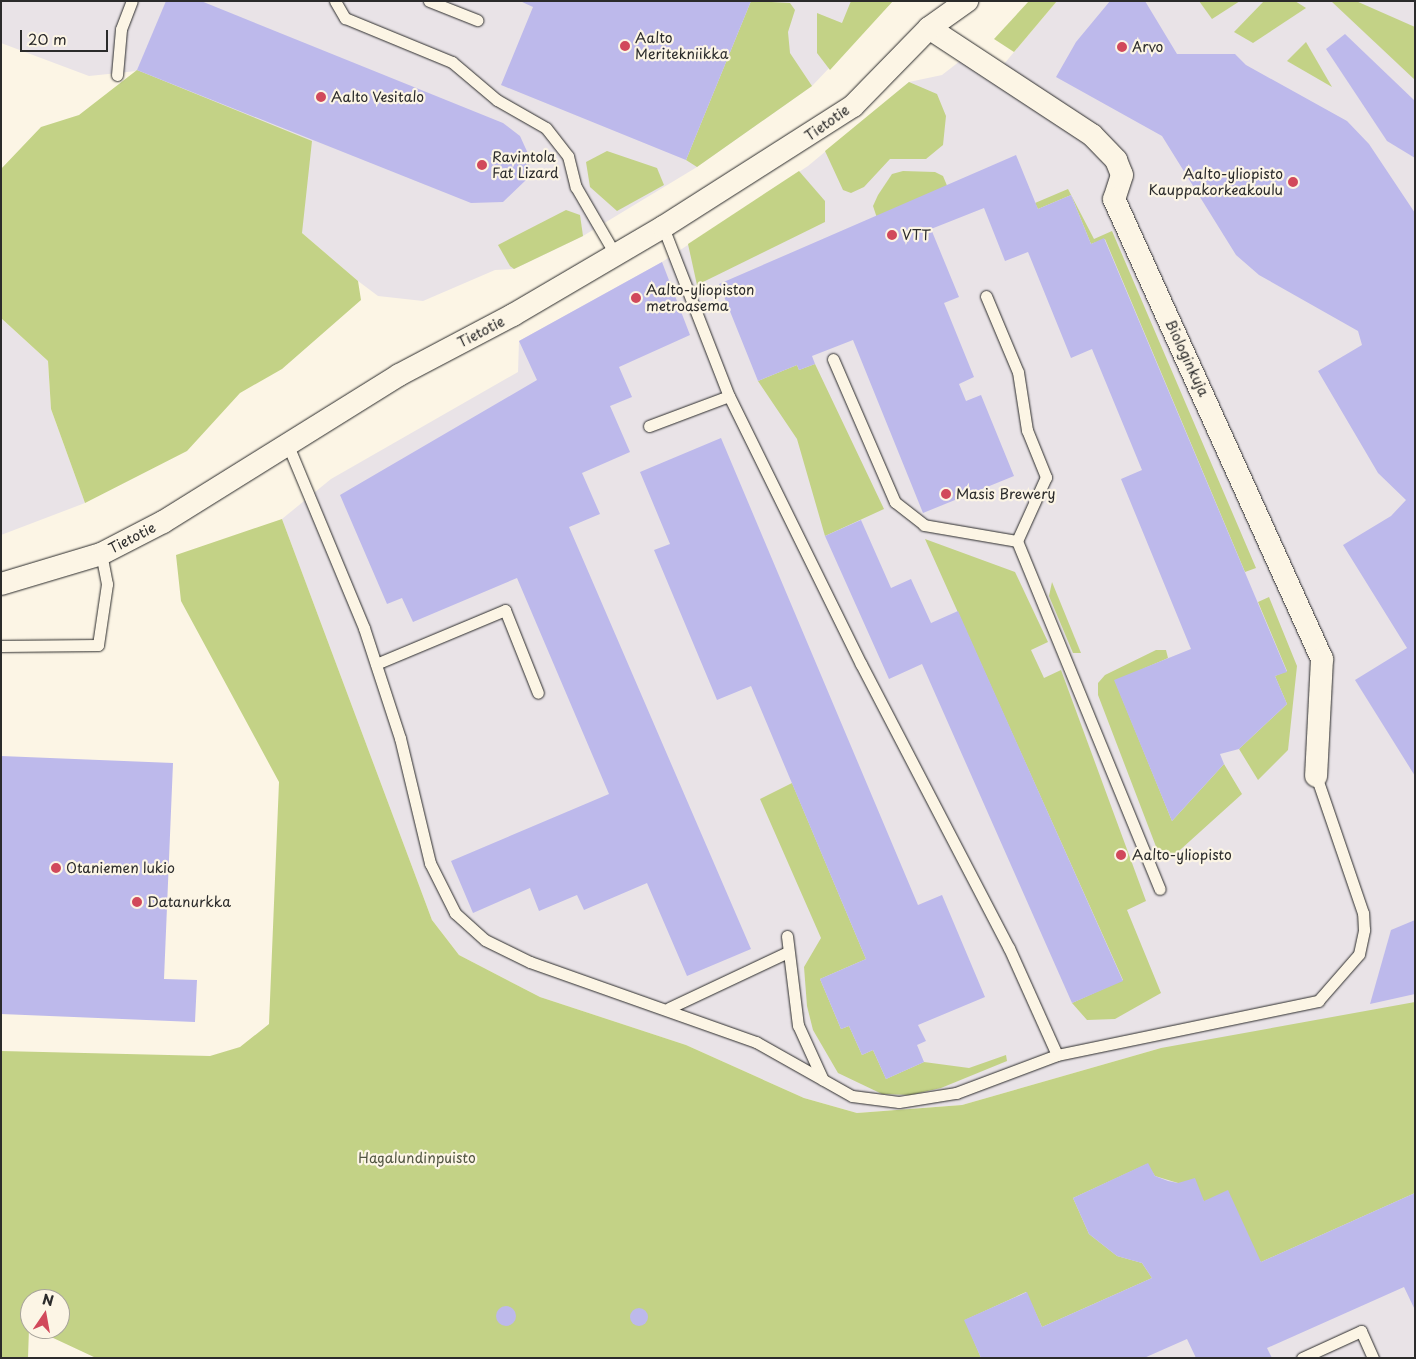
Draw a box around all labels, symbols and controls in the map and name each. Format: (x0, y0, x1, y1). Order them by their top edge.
scale bar (22, 20, 110, 52)
text: 20 m (28, 27, 67, 50)
place label: Aalto Meritekniikka (635, 30, 728, 62)
place label: Arvo (1132, 39, 1163, 55)
marker: Aalto Meritekniikka (619, 40, 631, 52)
marker: Arvo (1116, 41, 1128, 53)
place label: Aalto Vesitalo (331, 89, 425, 105)
marker: Aalto Vesitalo (315, 91, 327, 103)
street label: Tietotie (801, 102, 853, 144)
place label: Ravintola Fat Lizard (492, 149, 559, 182)
marker: Ravintola Fat Lizard (476, 159, 488, 171)
place label: Aalto-yliopisto Kauppakorkeakoulu (1148, 166, 1283, 198)
marker: Aalto-yliopisto Kauppakorkeakoulu (1287, 176, 1299, 188)
place label: VTT (902, 227, 931, 243)
marker: VTT (886, 229, 898, 241)
place label: Aalto-yliopiston metroasema (646, 282, 755, 314)
marker: Aalto-yliopiston metroasema (630, 292, 642, 304)
street label: Tietotie (455, 313, 507, 351)
street label: Biologinkuja (1162, 317, 1212, 399)
place label: Masis Brewery (956, 486, 1055, 502)
marker: Masis Brewery (940, 488, 952, 500)
street label: Tietotie (106, 519, 158, 557)
place label: Aalto-yliopisto (1132, 847, 1232, 863)
marker: Aalto-yliopisto (1114, 848, 1128, 862)
place label: Otaniemen lukio (66, 860, 175, 876)
marker: Otaniemen lukio (50, 862, 62, 874)
place label: Datanurkka (147, 894, 231, 910)
marker: Datanurkka (131, 896, 143, 908)
park label: Hagalundinpuisto (358, 1150, 476, 1166)
text: N (40, 1288, 56, 1311)
north arrow (20, 1289, 70, 1339)

